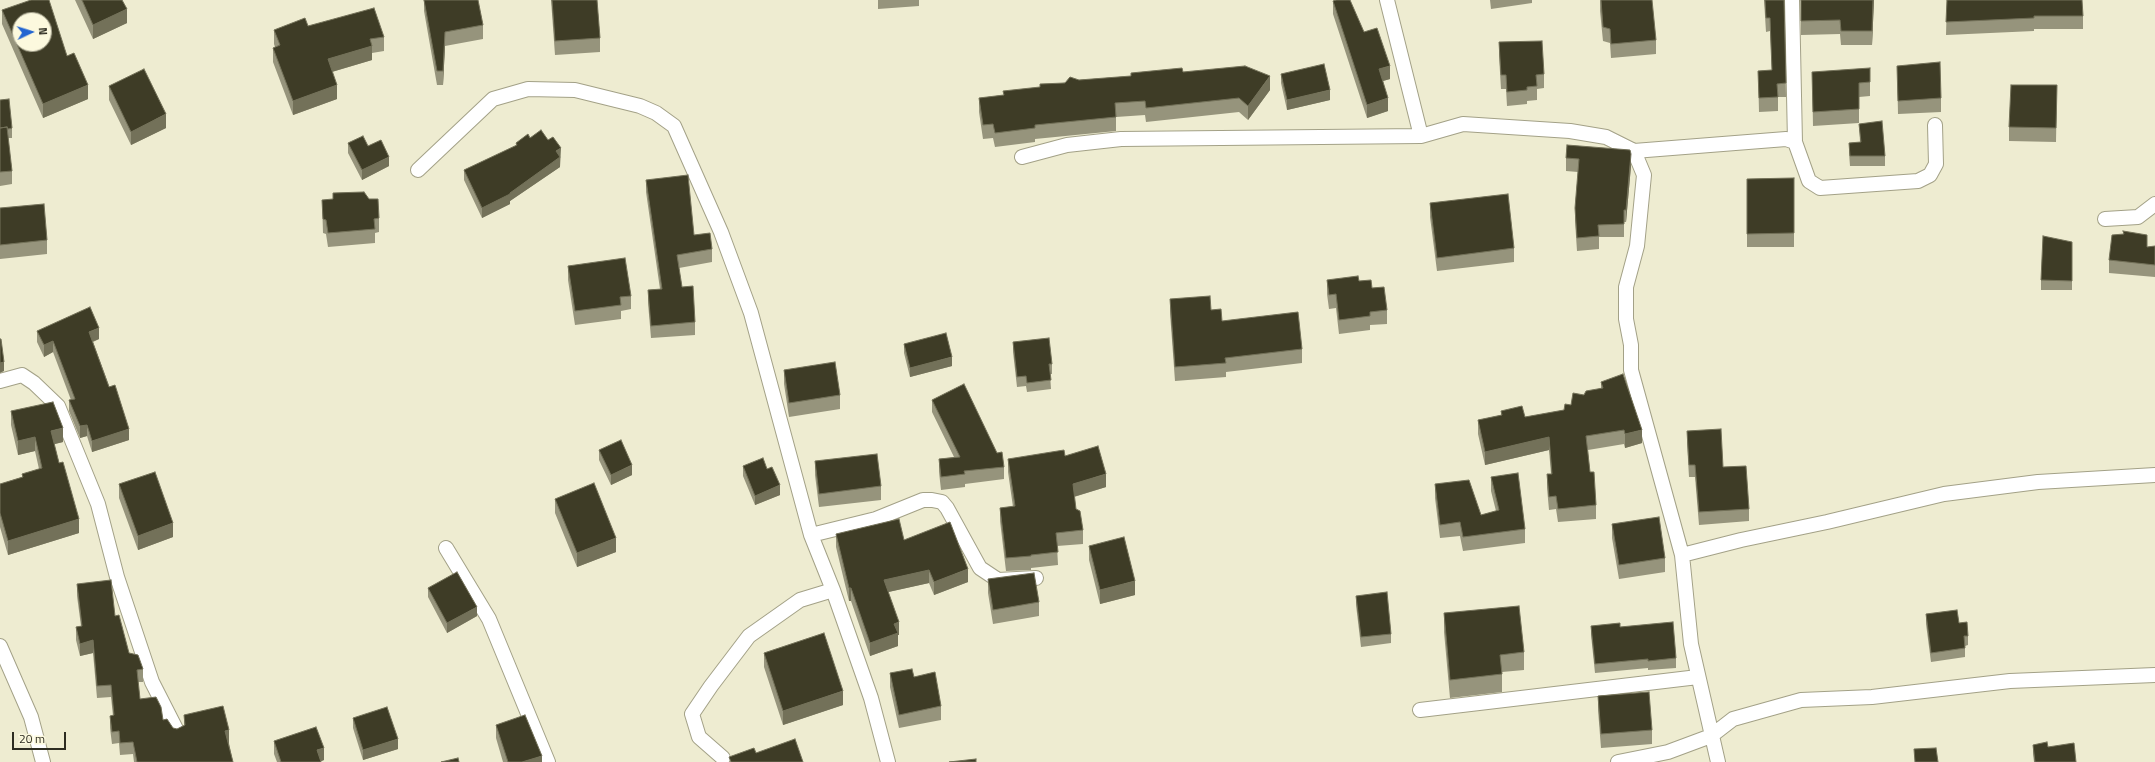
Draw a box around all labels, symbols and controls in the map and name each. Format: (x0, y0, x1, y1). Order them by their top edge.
north arrow (12, 12, 52, 52)
text: N (35, 27, 51, 36)
scale bar (14, 724, 68, 750)
text: 20 m (19, 729, 45, 748)

